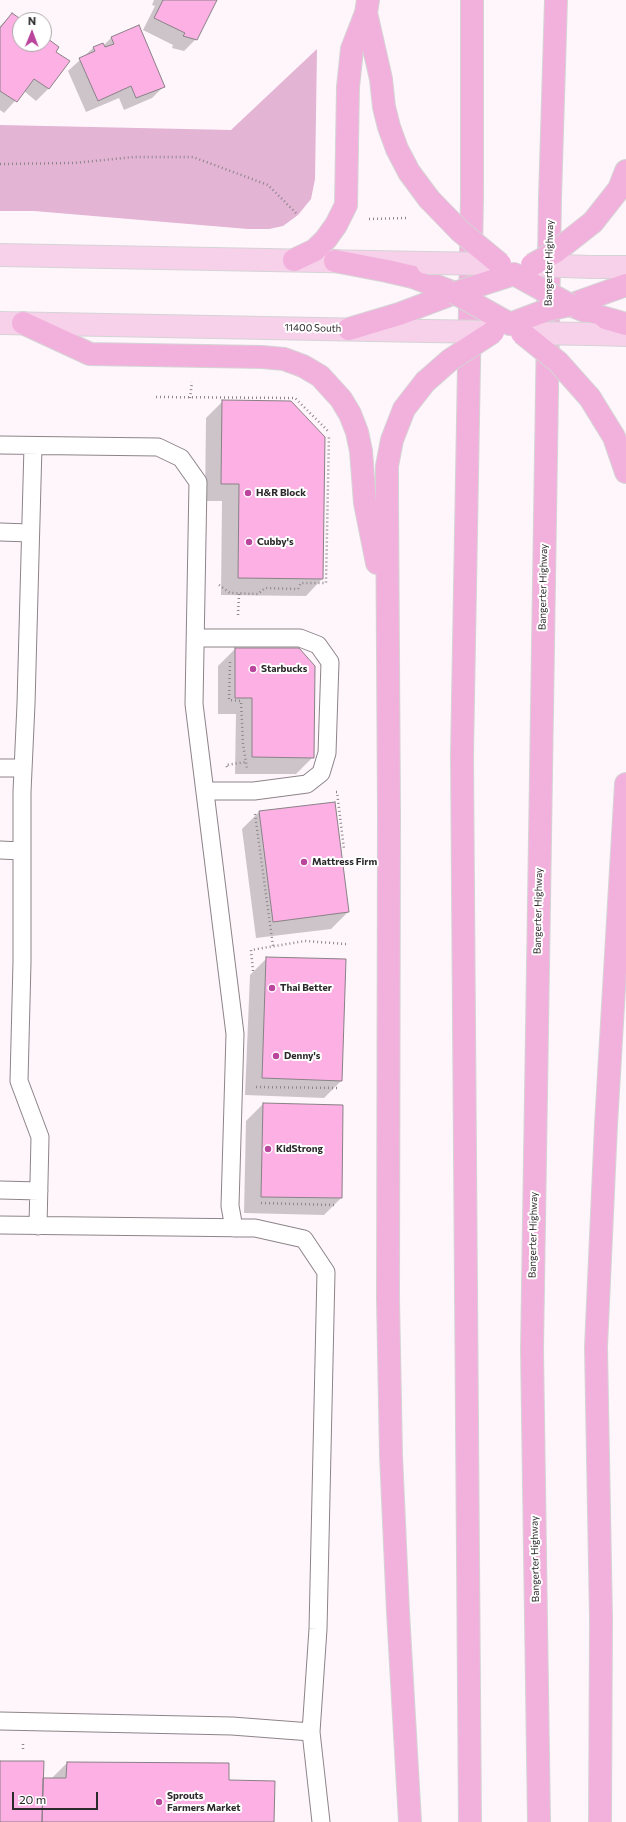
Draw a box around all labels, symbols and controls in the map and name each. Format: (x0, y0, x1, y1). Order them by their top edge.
north arrow (12, 12, 52, 52)
text: N (28, 14, 36, 27)
street label: Bangerter Highway (542, 220, 556, 306)
street label: 11400 South (285, 322, 341, 334)
place label: H&R Block (256, 487, 306, 499)
marker: H&R Block (243, 488, 253, 498)
place label: Cubby's (257, 536, 294, 548)
marker: Cubby's (244, 537, 254, 547)
street label: Bangerter Highway (536, 544, 550, 630)
place label: Starbucks (261, 663, 307, 675)
marker: Starbucks (248, 664, 258, 674)
place label: Mattress Firm (312, 856, 377, 868)
marker: Mattress Firm (299, 857, 309, 867)
street label: Bangerter Highway (531, 868, 545, 954)
place label: Thai Better (280, 982, 332, 994)
marker: Thai Better (267, 983, 277, 993)
place label: Denny's (284, 1050, 320, 1062)
marker: Denny's (271, 1051, 281, 1061)
place label: KidStrong (276, 1143, 323, 1155)
marker: KidStrong (263, 1144, 273, 1154)
street label: Bangerter Highway (526, 1192, 540, 1278)
street label: Bangerter Highway (528, 1516, 542, 1602)
scale bar (14, 1784, 100, 1810)
place label: Sprouts Farmers Market (167, 1790, 240, 1814)
text: 20 m (19, 1792, 46, 1806)
marker: Sprouts Farmers Market (154, 1797, 164, 1807)

